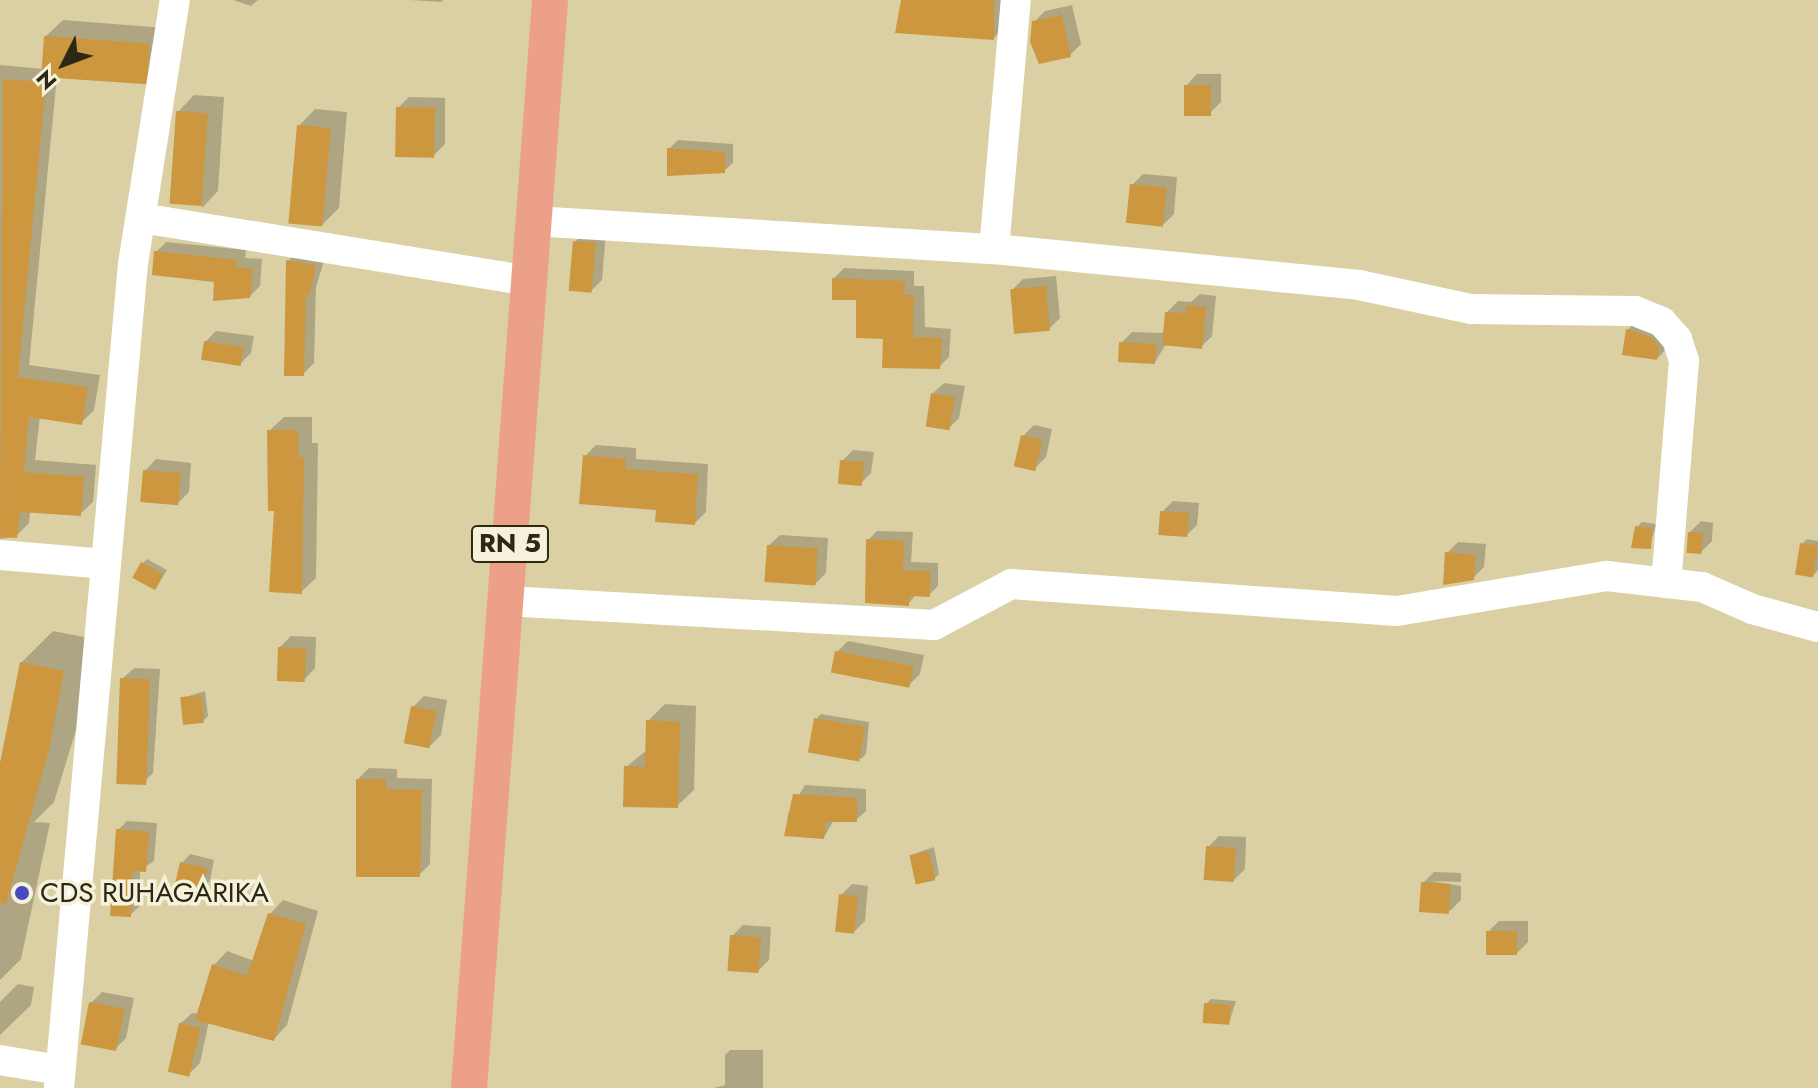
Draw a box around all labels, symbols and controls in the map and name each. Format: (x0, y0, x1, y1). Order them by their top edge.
north arrow (24, 24, 104, 104)
text: N (28, 63, 64, 97)
road number: RN 5 (470, 522, 550, 566)
place label: CDS RUHAGARIKA (40, 876, 269, 910)
marker: CDS RUHAGARIKA (11, 882, 33, 904)

